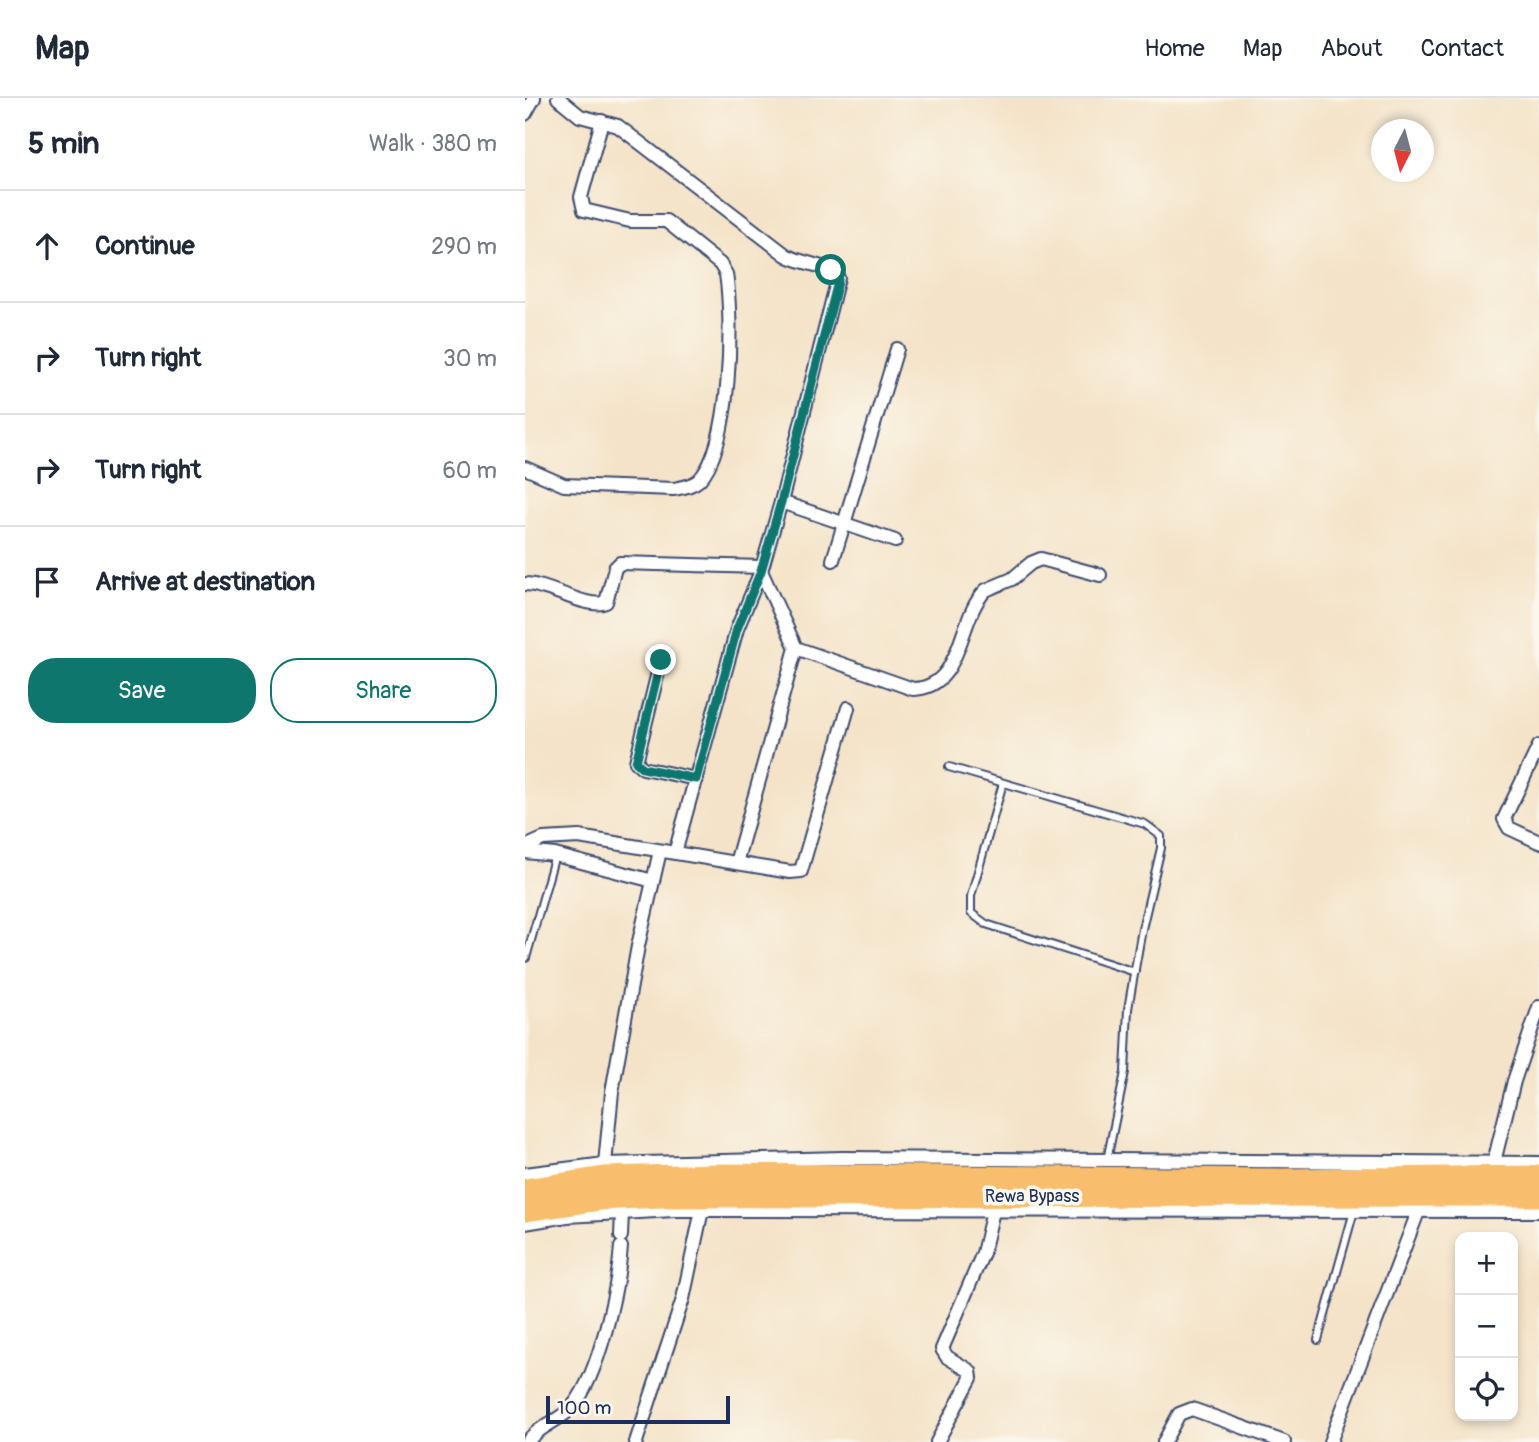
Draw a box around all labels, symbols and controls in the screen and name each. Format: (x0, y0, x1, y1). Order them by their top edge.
text: Map (35, 28, 90, 69)
text: Home (1144, 34, 1205, 63)
text: Map (1243, 34, 1283, 63)
text: About (1321, 34, 1383, 63)
text: Contact (1421, 34, 1504, 63)
north arrow (1371, 119, 1434, 182)
text: 5 min (28, 125, 99, 162)
text: Walk · 380 m (369, 129, 497, 158)
icon: ahead (28, 227, 66, 265)
text: Continue (95, 230, 195, 262)
text: 290 m (431, 232, 497, 261)
route start (815, 254, 846, 285)
icon: right (28, 339, 66, 377)
text: Turn right (95, 342, 201, 374)
text: 30 m (443, 344, 497, 373)
icon: right (28, 451, 66, 489)
text: Turn right (95, 454, 201, 486)
text: 60 m (442, 456, 497, 485)
icon: arrive (28, 563, 66, 601)
text: Arrive at destination (95, 566, 315, 598)
route end (645, 644, 676, 675)
button: Save (28, 658, 256, 723)
button: Share (270, 658, 497, 723)
street label: Rewa Bypass (985, 1185, 1079, 1208)
map controls (1455, 1232, 1518, 1421)
button: + (1455, 1232, 1518, 1295)
button: − (1455, 1295, 1518, 1358)
button: locate (1455, 1358, 1518, 1421)
scale bar (546, 1393, 730, 1425)
text: 100 m (557, 1396, 611, 1420)

